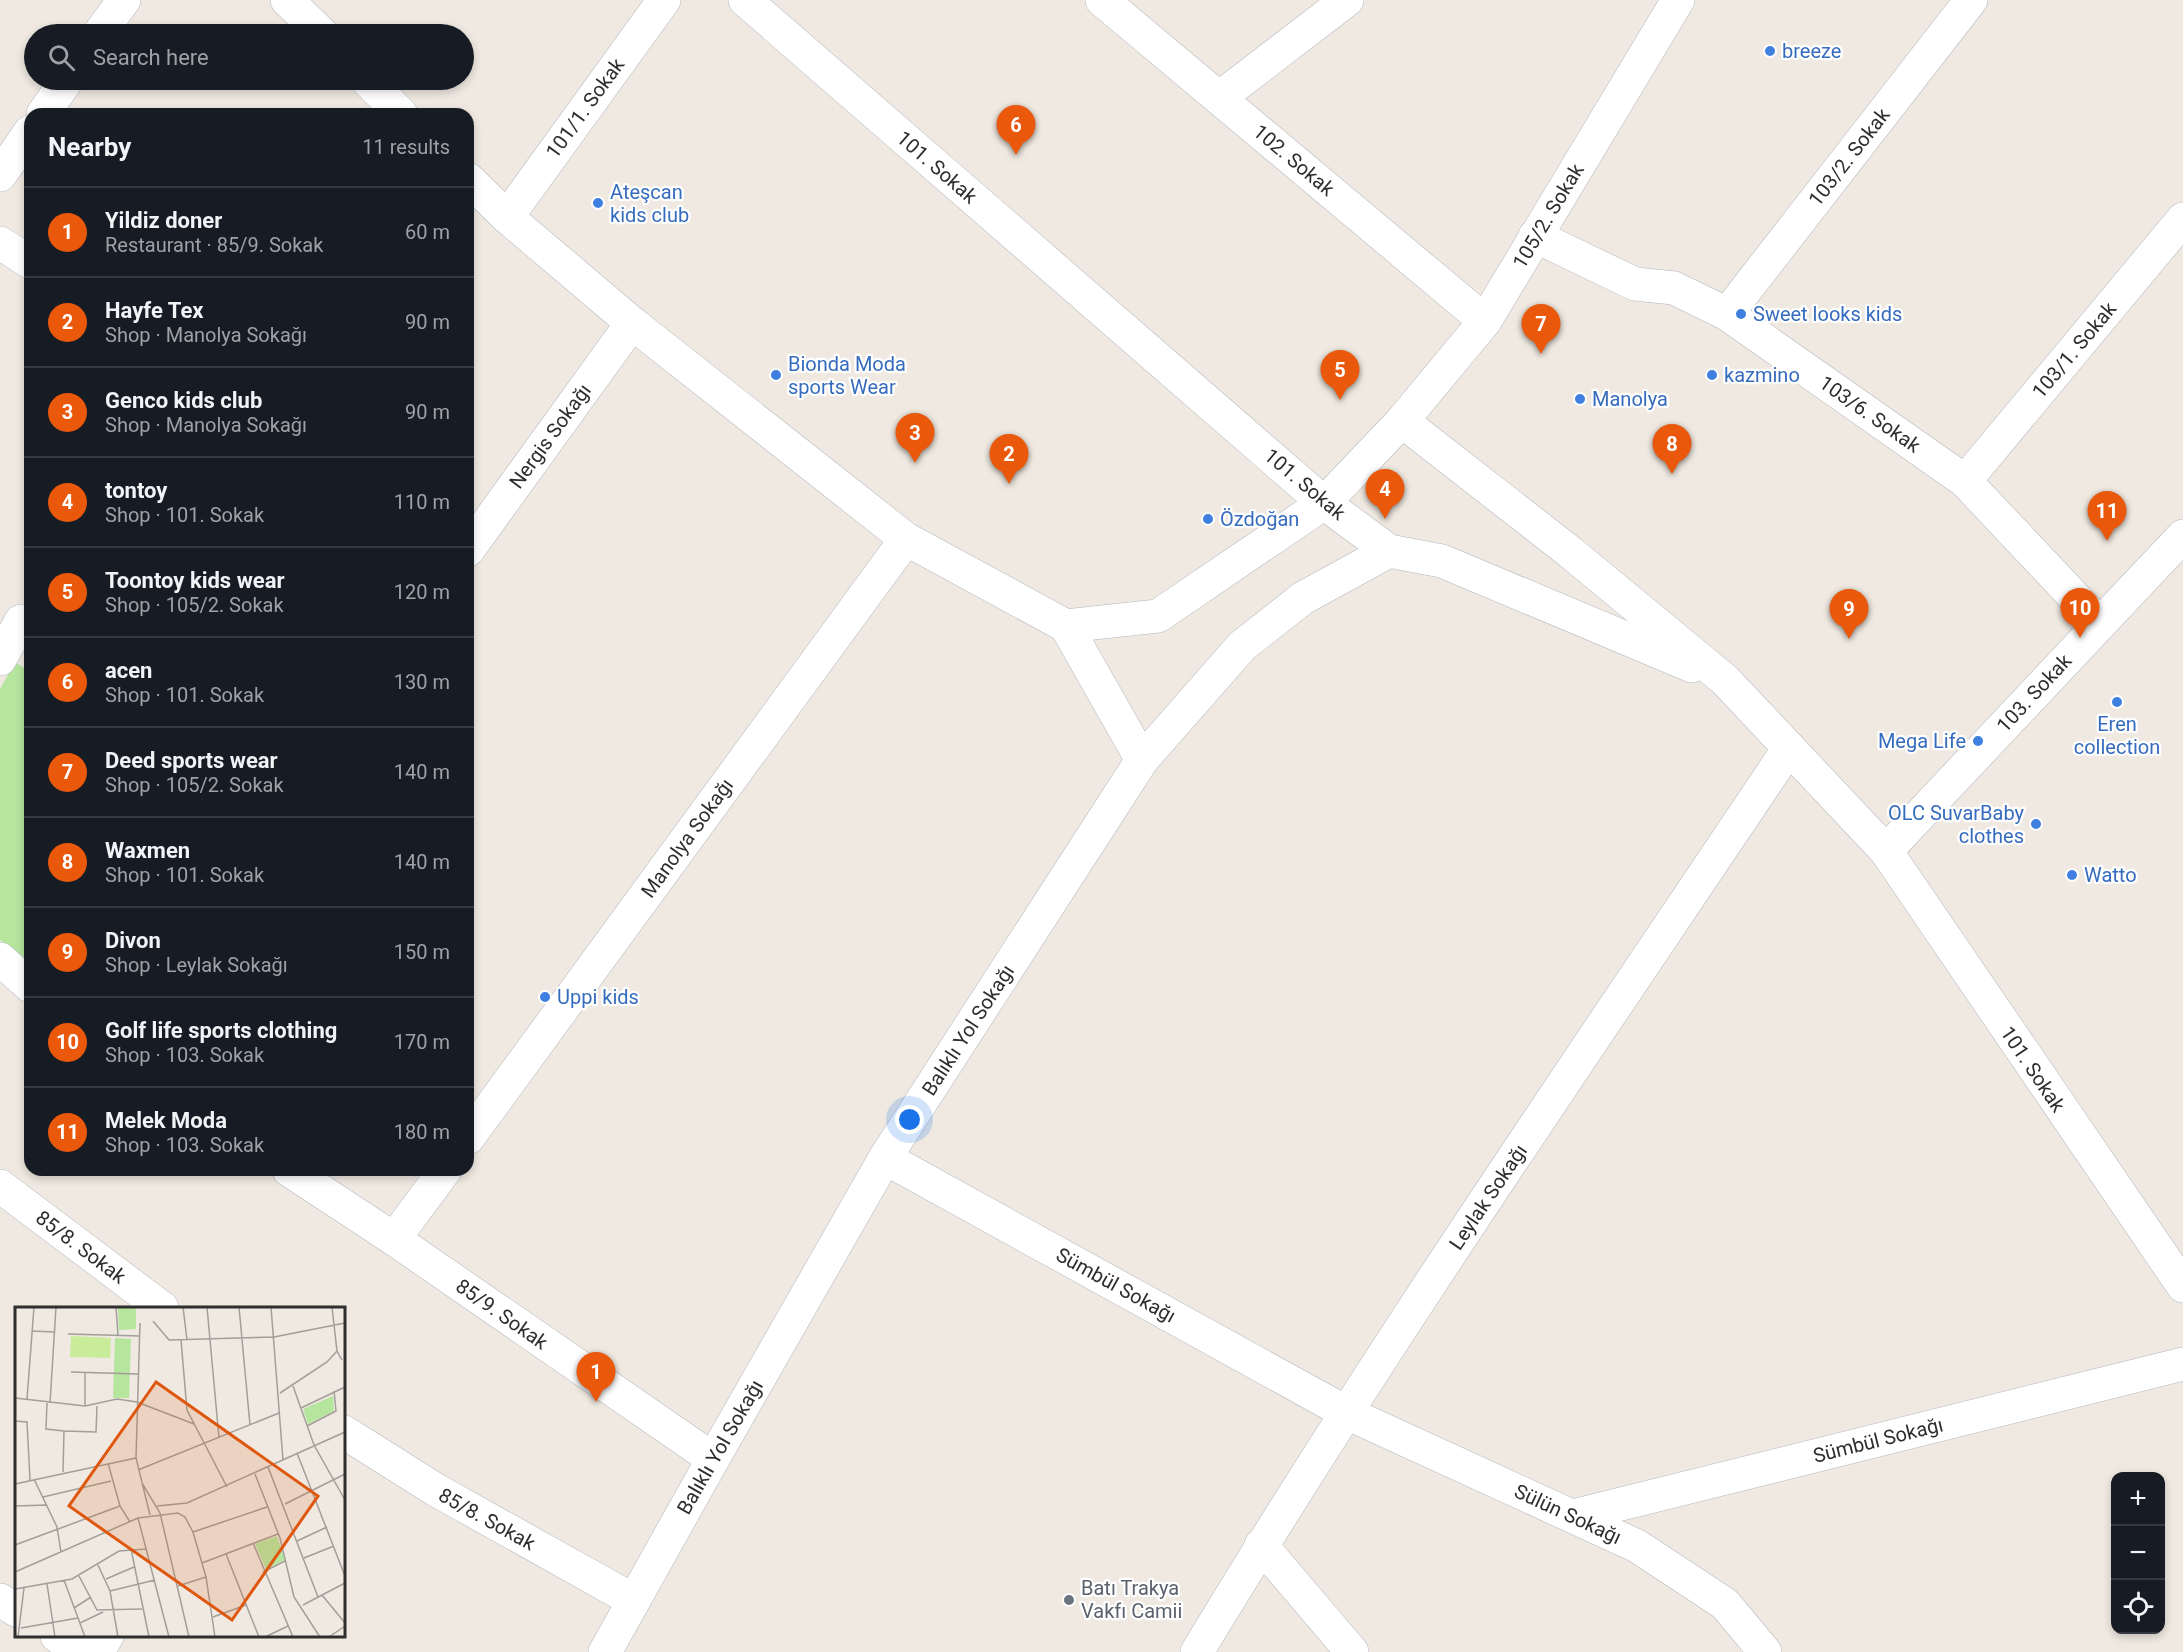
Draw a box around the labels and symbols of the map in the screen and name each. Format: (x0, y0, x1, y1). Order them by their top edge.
place label: breeze (1782, 39, 1841, 63)
marker: breeze (1763, 44, 1777, 58)
street label: 101/1. Sokak (541, 53, 630, 163)
street label: 103/2. Sokak (1803, 102, 1895, 211)
pin: 6 (996, 106, 1036, 155)
street label: 102. Sokak (1249, 119, 1340, 201)
street label: 101. Sokak (892, 126, 983, 209)
street label: 105/2. Sokak (1507, 159, 1589, 273)
place label: Ateşcan kids club (610, 180, 689, 227)
marker: Ateşcan kids club (591, 196, 605, 210)
street label: 103/1. Sokak (2027, 296, 2122, 403)
place label: Sweet looks kids (1753, 302, 1902, 326)
pin: 7 (1522, 304, 1560, 354)
marker: Sweet looks kids (1734, 307, 1748, 321)
pin: 5 (1320, 350, 1360, 400)
place label: Bionda Moda sports Wear (788, 352, 906, 399)
place label: kazmino (1724, 363, 1800, 387)
marker: Bionda Moda sports Wear (769, 368, 783, 382)
marker: kazmino (1705, 368, 1719, 382)
street label: 103/6. Sokak (1815, 370, 1926, 458)
street label: Nergis Sokağı (504, 379, 596, 493)
place label: Manolya (1592, 387, 1668, 411)
marker: Manolya (1573, 392, 1587, 406)
pin: 3 (896, 414, 934, 463)
pin: 8 (1652, 424, 1692, 474)
pin: 2 (990, 434, 1028, 484)
street label: 101. Sokak (1260, 443, 1351, 525)
pin: 4 (1366, 470, 1404, 519)
pin: 11 (2088, 492, 2126, 541)
place label: Özdoğan (1220, 507, 1299, 531)
marker: Özdoğan (1201, 512, 1215, 526)
pin: 10 (2060, 588, 2100, 638)
pin: 9 (1830, 590, 1868, 639)
street label: 103. Sokak (1992, 648, 2077, 737)
marker: Eren collection (2110, 695, 2124, 709)
place label: Eren collection (2074, 712, 2160, 759)
place label: Mega Life (1878, 729, 1966, 753)
marker: Mega Life (1971, 734, 1985, 748)
street label: Manolya Sokağı (636, 774, 738, 902)
place label: OLC SuvarBaby clothes (1888, 801, 2025, 848)
marker: OLC SuvarBaby clothes (2029, 817, 2043, 831)
place label: Watto (2084, 863, 2137, 887)
marker: Watto (2065, 868, 2079, 882)
street label: Balıklı Yol Sokağı (917, 960, 1019, 1100)
place label: Uppi kids (557, 985, 639, 1009)
marker: Uppi kids (538, 990, 552, 1004)
street label: 101. Sokak (1996, 1022, 2071, 1117)
your location (895, 1105, 924, 1134)
street label: Leylak Sokağı (1444, 1140, 1532, 1254)
street label: 85/8. Sokak (31, 1205, 131, 1289)
street label: Sümbül Sokağı (1052, 1242, 1180, 1328)
street label: 85/9. Sokak (451, 1274, 553, 1355)
inset map (15, 1307, 345, 1637)
pin: 1 (576, 1352, 616, 1402)
street label: Balıklı Yol Sokağı (672, 1376, 768, 1518)
street label: Sümbül Sokağı (1811, 1412, 1945, 1468)
street label: Sülün Sokağı (1511, 1479, 1625, 1549)
street label: 85/8. Sokak (435, 1483, 540, 1556)
place label: Batı Trakya Vakfı Camii (1081, 1576, 1182, 1623)
marker: Batı Trakya Vakfı Camii (1062, 1593, 1076, 1607)

